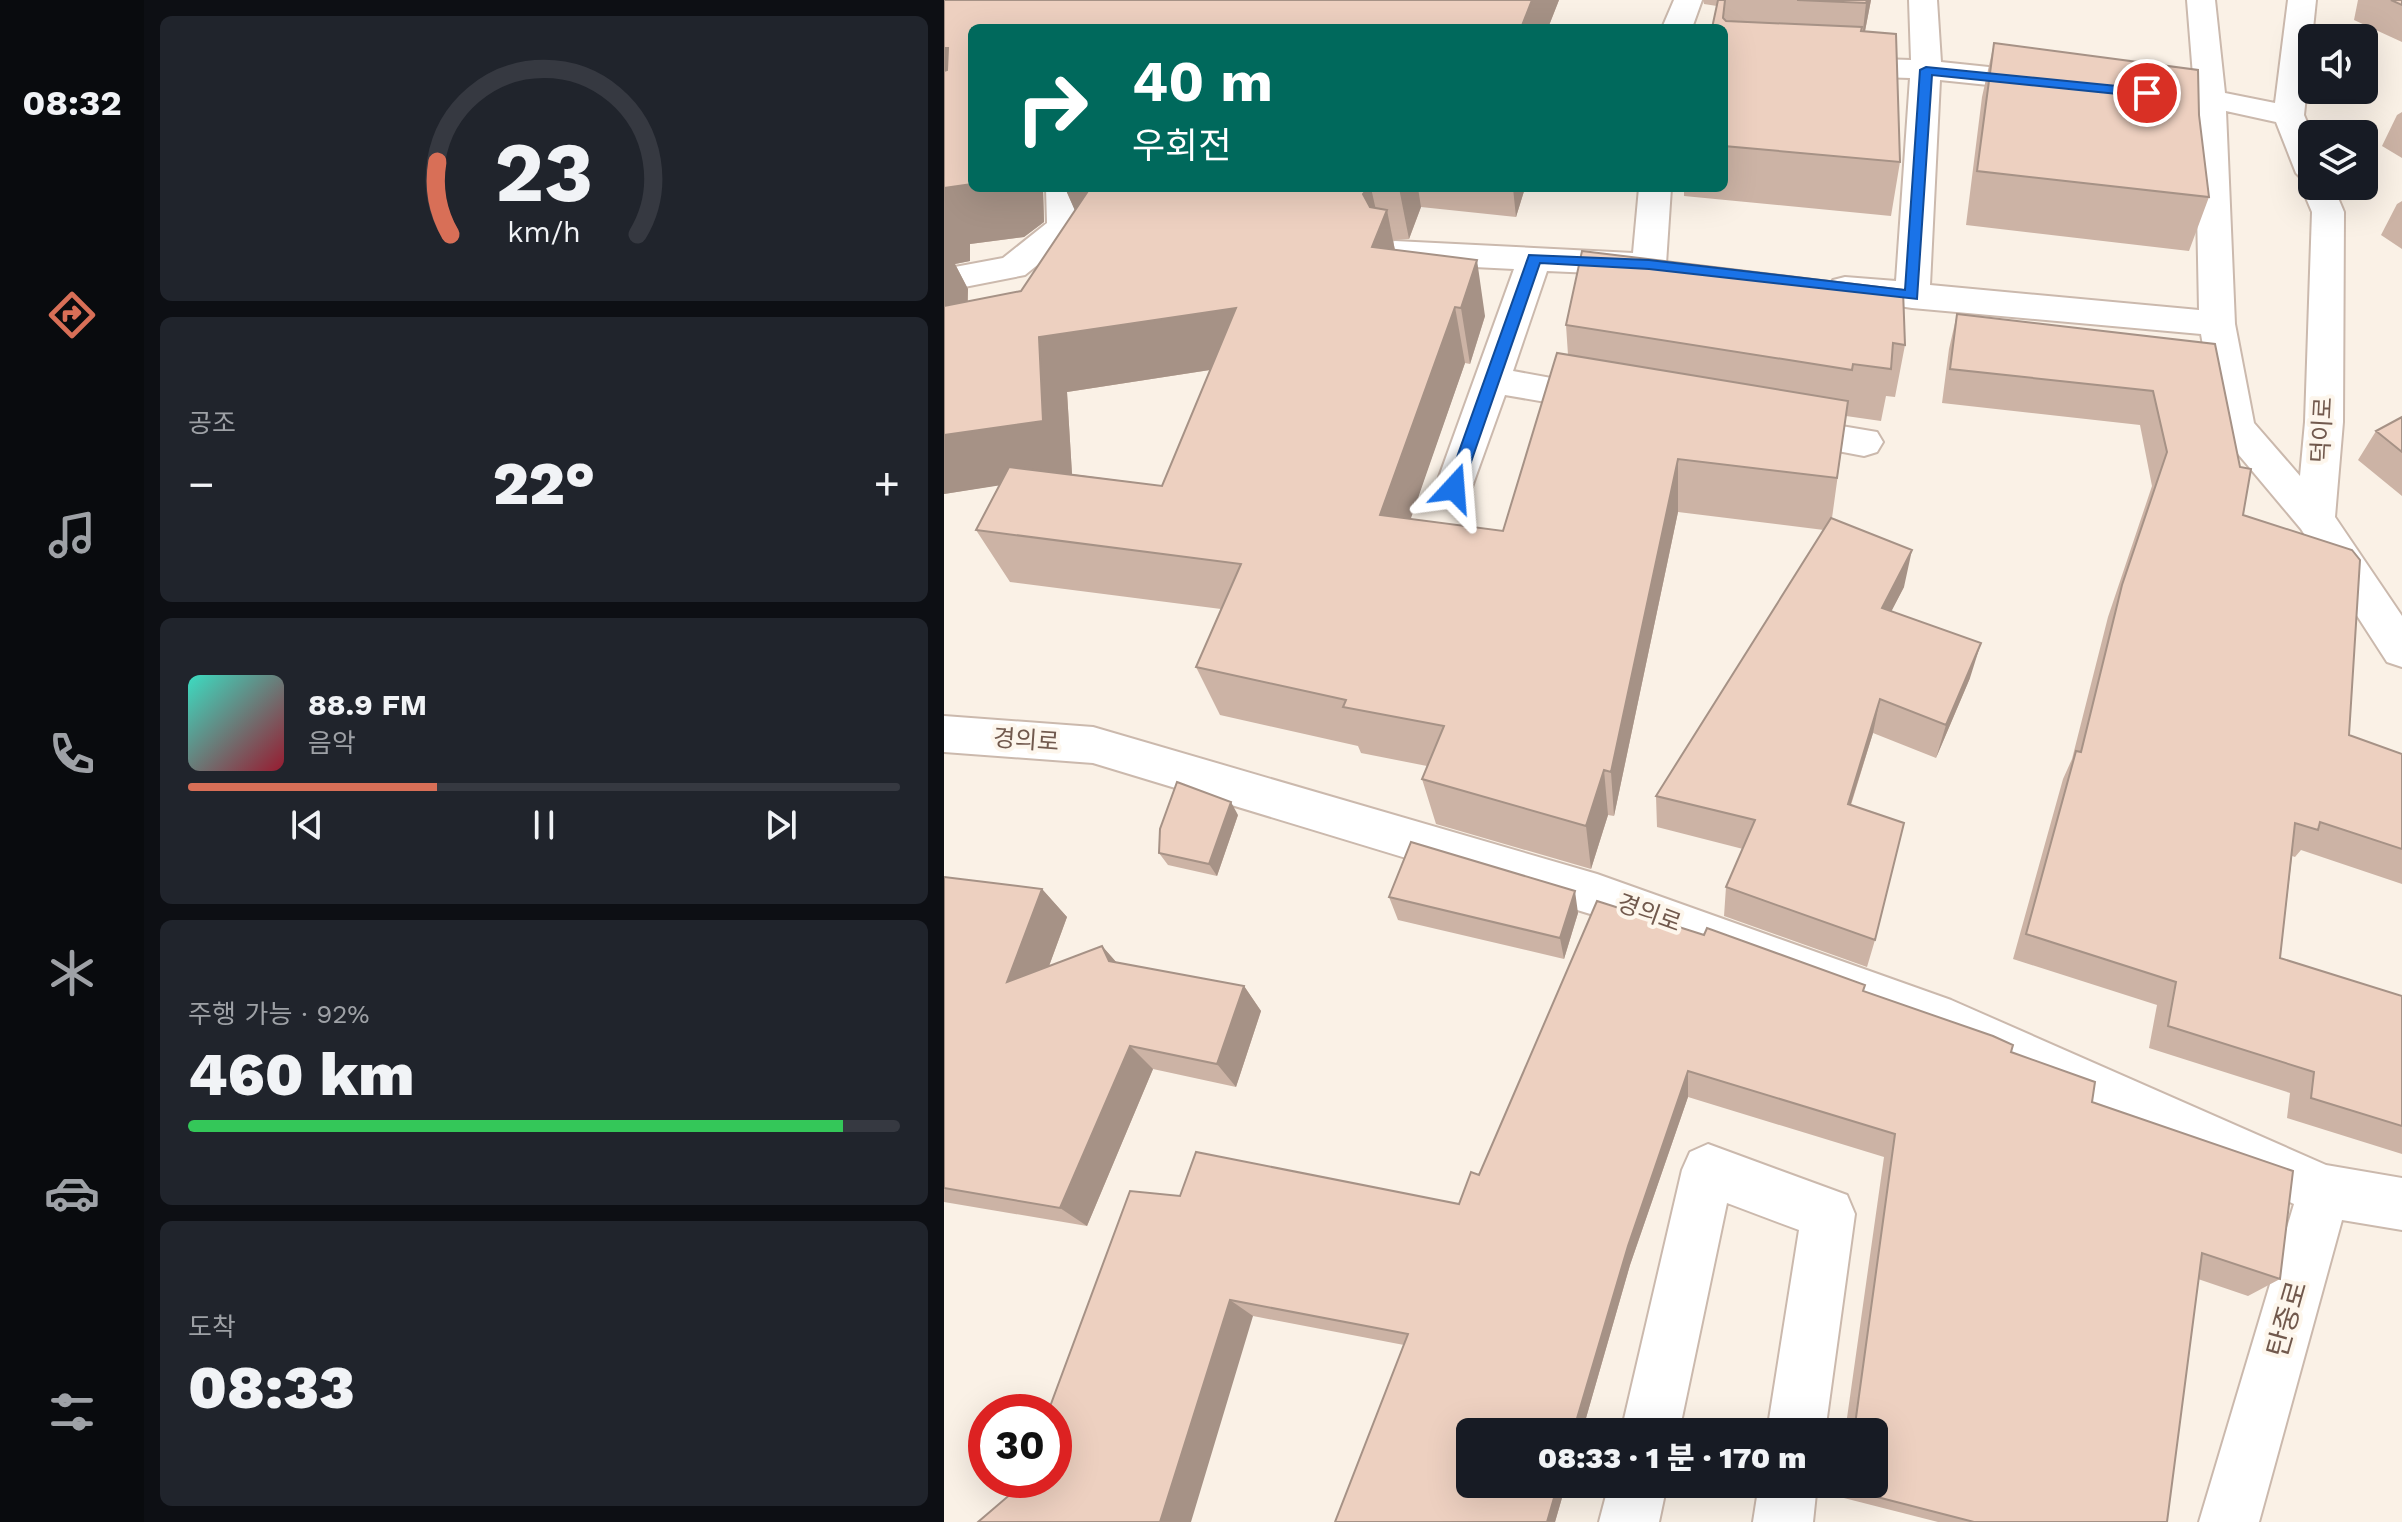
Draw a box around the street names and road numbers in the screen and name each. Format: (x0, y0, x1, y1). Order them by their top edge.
street label: 덕이로 (2306, 396, 2338, 464)
street label: 경의로 (992, 724, 1060, 756)
street label: 경의로 (1613, 889, 1685, 937)
street label: 탄중로 (2260, 1277, 2314, 1361)

